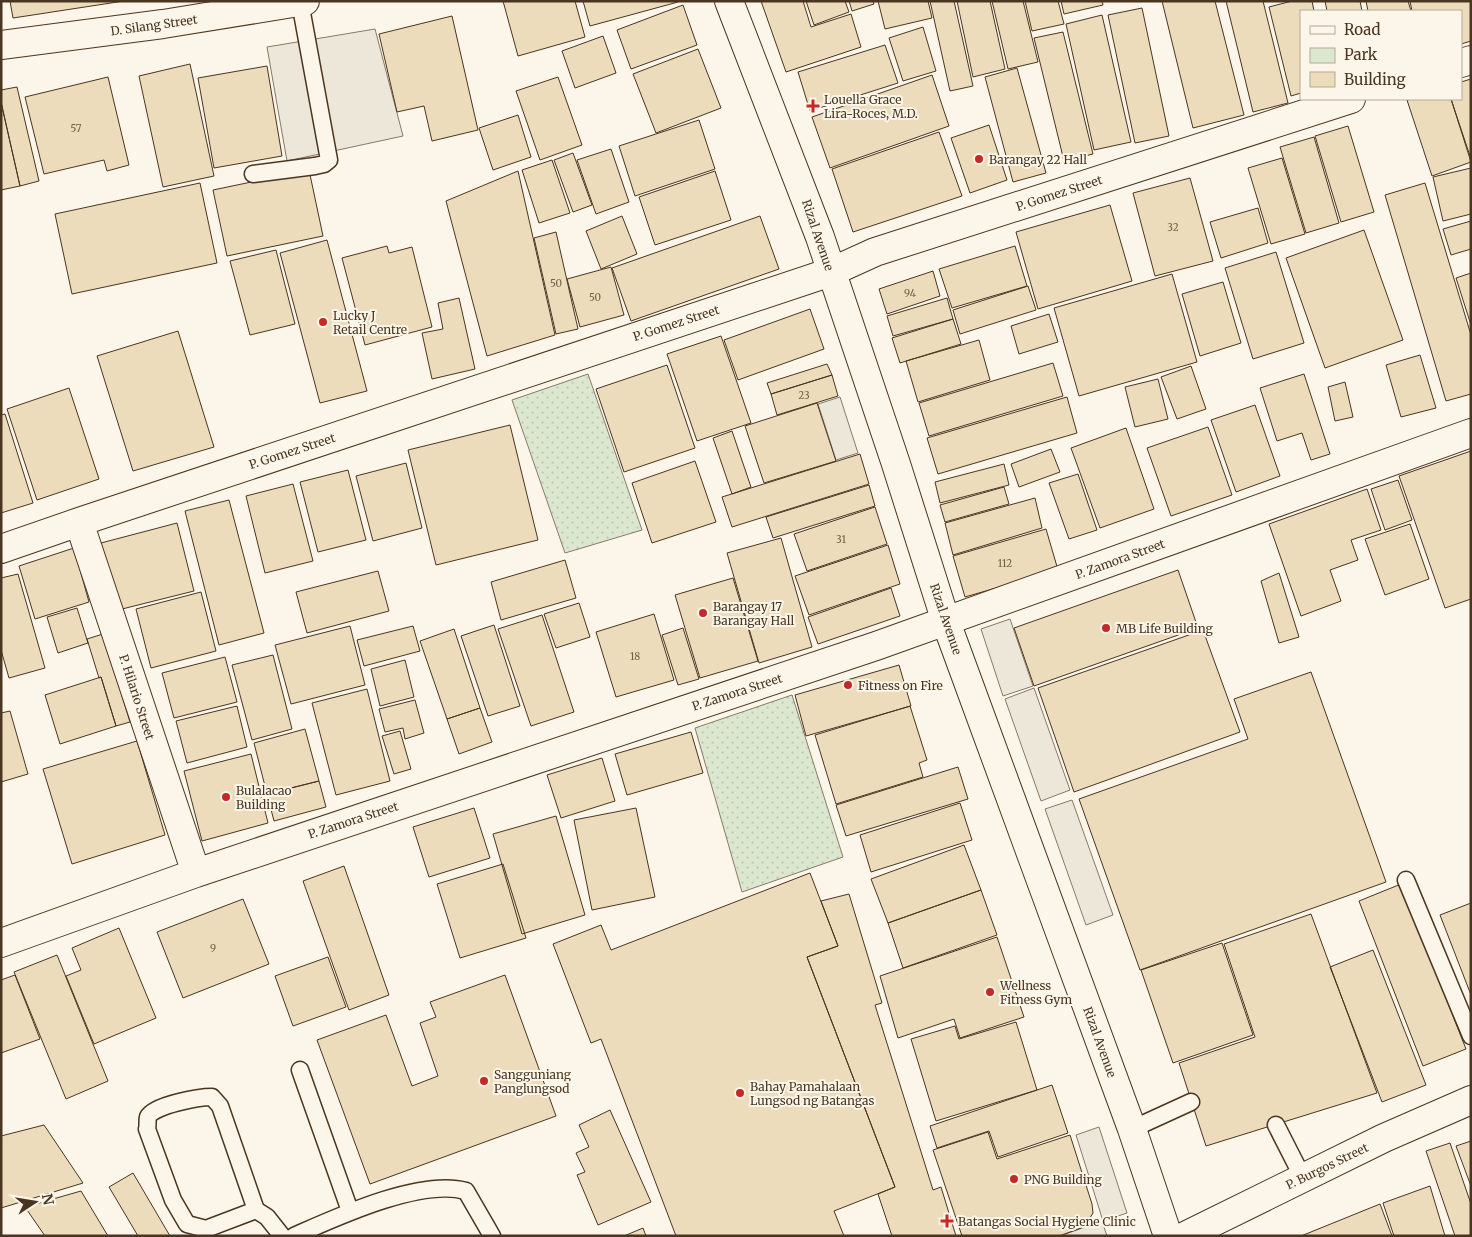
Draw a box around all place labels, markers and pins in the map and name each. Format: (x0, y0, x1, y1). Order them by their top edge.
place label: Louella Grace Lira-Roces, M.D. (824, 92, 918, 121)
marker: Louella Grace Lira-Roces, M.D. (806, 99, 820, 113)
place label: Barangay 22 Hall (989, 152, 1087, 167)
marker: Barangay 22 Hall (973, 153, 985, 165)
place label: Lucky J Retail Centre (333, 308, 407, 337)
marker: Lucky J Retail Centre (317, 316, 329, 328)
place label: Barangay 17 Barangay Hall (713, 599, 794, 628)
marker: Barangay 17 Barangay Hall (697, 607, 709, 619)
place label: MB Life Building (1116, 621, 1214, 636)
marker: MB Life Building (1100, 622, 1112, 634)
place label: Fitness on Fire (858, 678, 943, 693)
marker: Fitness on Fire (842, 679, 854, 691)
place label: Bulalacao Building (236, 783, 291, 812)
marker: Bulalacao Building (220, 791, 232, 803)
place label: Wellness Fitness Gym (999, 978, 1072, 1007)
marker: Wellness Fitness Gym (984, 986, 996, 998)
place label: Sangguniang Panglungsod (494, 1067, 572, 1096)
marker: Sangguniang Panglungsod (478, 1075, 490, 1087)
place label: Bahay Pamahalaan Lungsod ng Batangas (750, 1079, 874, 1108)
marker: Bahay Pamahalaan Lungsod ng Batangas (734, 1087, 746, 1099)
place label: PNG Building (1024, 1172, 1102, 1187)
marker: PNG Building (1008, 1173, 1020, 1185)
marker: Batangas Social Hygiene Clinic (940, 1214, 954, 1228)
place label: Batangas Social Hygiene Clinic (958, 1214, 1136, 1229)

